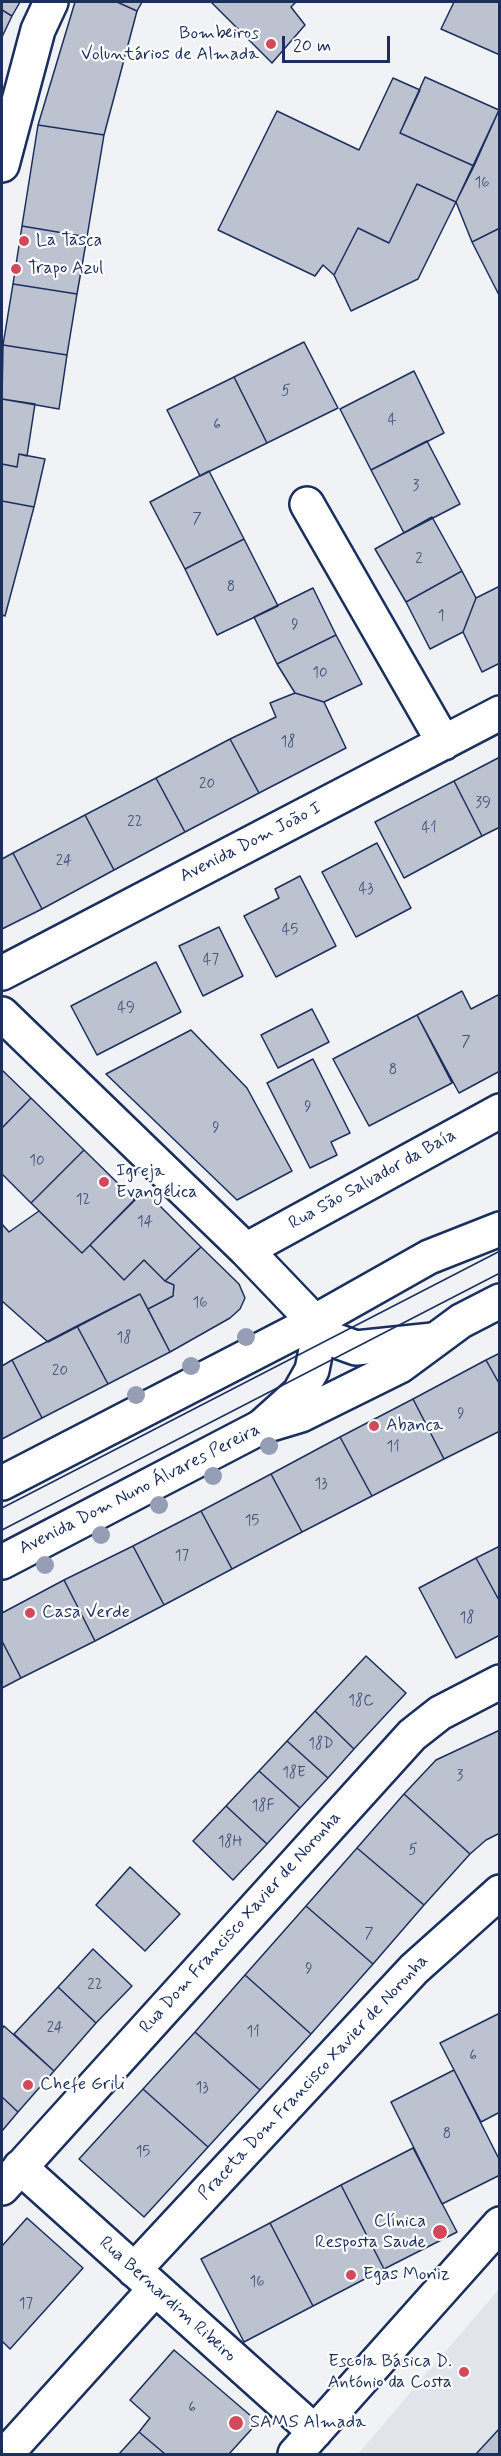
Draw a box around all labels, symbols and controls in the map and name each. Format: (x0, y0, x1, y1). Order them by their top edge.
place label: Bombeiros Voluntários de Almada (81, 23, 259, 66)
scale bar (285, 24, 393, 62)
text: 20 m (293, 34, 331, 58)
marker: Bombeiros Voluntários de Almada (264, 37, 278, 51)
house number: 16 (475, 175, 489, 193)
place label: La Tasca (36, 230, 102, 252)
marker: La Tasca (17, 234, 31, 248)
place label: Trapo Azul (28, 258, 103, 280)
marker: Trapo Azul (9, 262, 23, 276)
house number: 5 (282, 383, 290, 401)
house number: 4 (388, 412, 396, 430)
house number: 6 (213, 417, 221, 435)
house number: 3 (413, 478, 419, 496)
house number: 7 (192, 511, 202, 529)
house number: 2 (415, 551, 423, 569)
house number: 8 (227, 579, 235, 597)
house number: 1 (438, 608, 444, 626)
house number: 9 (291, 617, 299, 635)
house number: 10 (312, 665, 328, 683)
house number: 18 (281, 734, 295, 752)
house number: 20 (199, 776, 215, 794)
house number: 39 (475, 795, 491, 813)
street label: Avenida Dom João I (177, 798, 325, 888)
house number: 22 (127, 814, 143, 832)
house number: 41 (421, 820, 437, 838)
house number: 24 (56, 853, 72, 871)
house number: 43 (358, 881, 374, 899)
house number: 45 (282, 922, 298, 940)
house number: 47 (203, 952, 219, 970)
house number: 49 (117, 1000, 135, 1018)
house number: 7 (461, 1034, 471, 1052)
house number: 8 (389, 1062, 397, 1080)
house number: 9 (304, 1099, 312, 1117)
house number: 9 (212, 1120, 220, 1138)
street label: Rua São Salvador da Baía (286, 1125, 460, 1235)
house number: 10 (29, 1153, 45, 1171)
place label: Igreja Evangélica (116, 1161, 198, 1204)
marker: Igreja Evangélica (97, 1175, 111, 1189)
house number: 12 (76, 1192, 90, 1210)
house number: 14 (137, 1214, 153, 1232)
house number: 16 (193, 1295, 207, 1313)
house number: 18 (117, 1330, 131, 1348)
house number: 20 (52, 1363, 68, 1381)
house number: 9 (457, 1406, 465, 1424)
place label: Abanca (386, 1415, 443, 1437)
marker: Abanca (367, 1419, 381, 1433)
street label: Avenida Dom Nuno Álvares Pereira (16, 1420, 264, 1560)
house number: 11 (386, 1439, 400, 1457)
house number: 13 (314, 1476, 328, 1494)
house number: 15 (245, 1513, 259, 1531)
house number: 17 (175, 1548, 189, 1566)
place label: Casa Verde (42, 1602, 130, 1624)
marker: Casa Verde (23, 1606, 37, 1620)
house number: 18 (460, 1610, 474, 1628)
house number: 18C (348, 1693, 374, 1711)
house number: 18D (308, 1736, 334, 1754)
house number: 18E (282, 1765, 306, 1783)
house number: 3 (457, 1768, 463, 1786)
house number: 18F (252, 1798, 274, 1816)
street label: Rua Dom Francisco Xavier de Noronha (136, 1808, 346, 2038)
house number: 18H (218, 1834, 242, 1852)
house number: 5 (409, 1842, 417, 1860)
house number: 7 (364, 1926, 374, 1944)
street label: Praceta Dom Francisco Xavier de Noronha (194, 1951, 434, 2205)
house number: 9 (305, 1961, 313, 1979)
house number: 22 (87, 1977, 103, 1995)
house number: 24 (47, 2020, 63, 2038)
house number: 11 (246, 2024, 260, 2042)
house number: 6 (469, 2048, 477, 2066)
place label: Chefe Grili (40, 2074, 125, 2096)
marker: Chefe Grili (21, 2078, 35, 2092)
house number: 13 (195, 2080, 209, 2098)
house number: 8 (443, 2126, 451, 2144)
house number: 15 (136, 2144, 150, 2162)
place label: Clínica Resposta Saude (315, 2211, 426, 2254)
marker: Clínica Resposta Saude (431, 2223, 449, 2241)
street label: Rua Bernardim Ribeiro (94, 2233, 240, 2367)
place label: Egas Moniz (363, 2264, 450, 2286)
marker: Egas Moniz (344, 2268, 358, 2282)
house number: 16 (250, 2274, 264, 2292)
house number: 17 (19, 2296, 33, 2314)
place label: Escola Básica D. António da Costa (328, 2351, 452, 2394)
marker: Escola Básica D. António da Costa (457, 2365, 471, 2379)
house number: 6 (188, 2400, 196, 2418)
place label: SAMS Almada (250, 2412, 366, 2434)
marker: SAMS Almada (227, 2414, 245, 2432)

